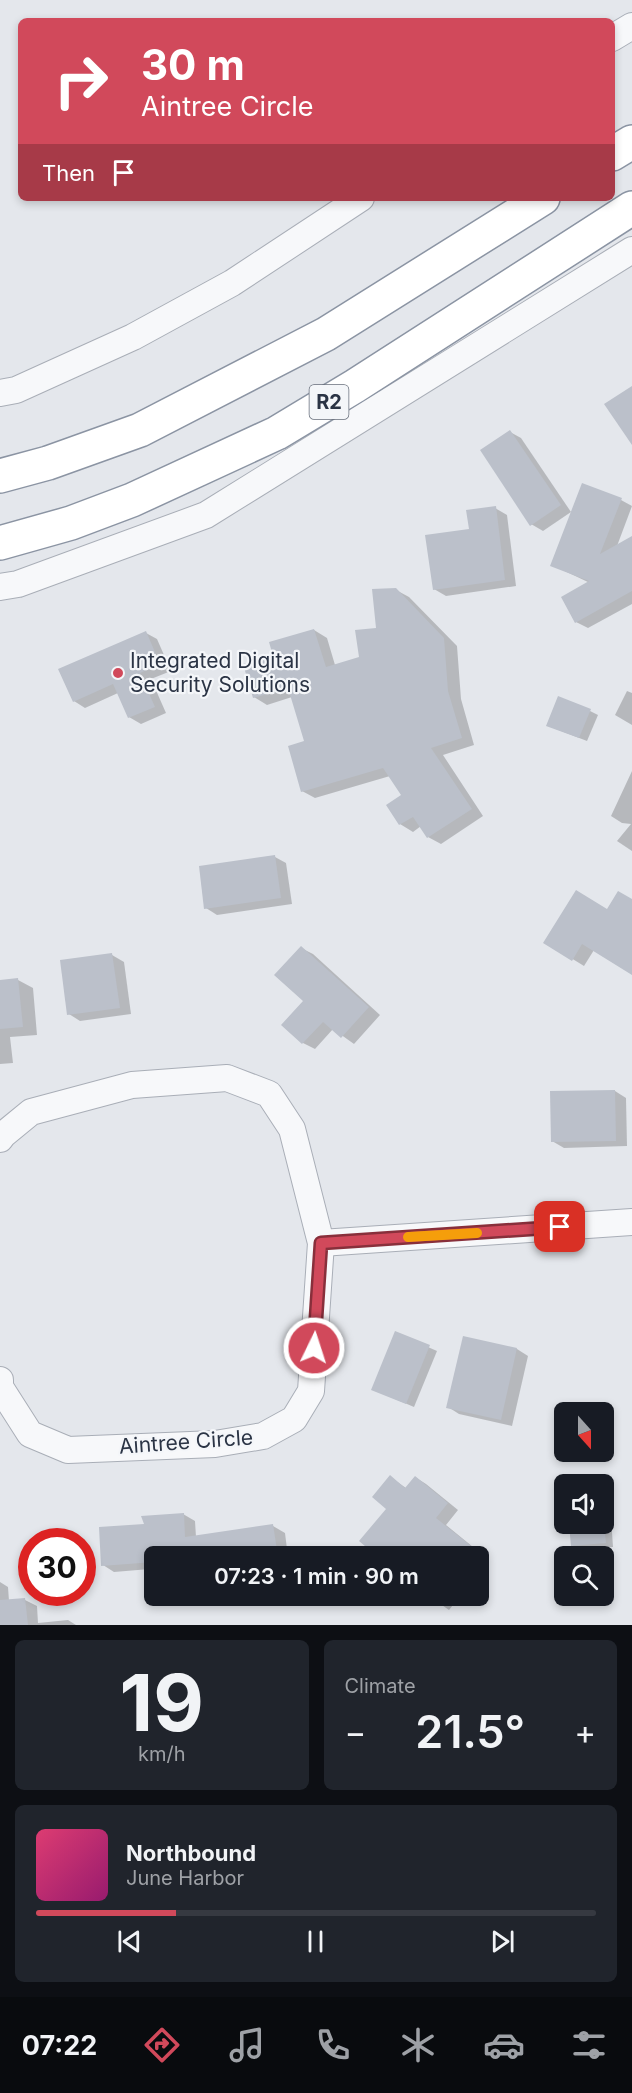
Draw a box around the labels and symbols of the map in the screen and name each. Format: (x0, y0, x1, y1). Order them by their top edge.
road number: R2 (310, 385, 348, 419)
place label: Integrated Digital Security Solutions (130, 648, 310, 697)
marker: Integrated Digital Security Solutions (111, 666, 125, 680)
pin (534, 1201, 585, 1252)
position arrow (282, 1316, 346, 1380)
north arrow (554, 1402, 614, 1462)
street label: Aintree Circle (118, 1424, 254, 1459)
speed limit sign: 30 (18, 1528, 96, 1606)

